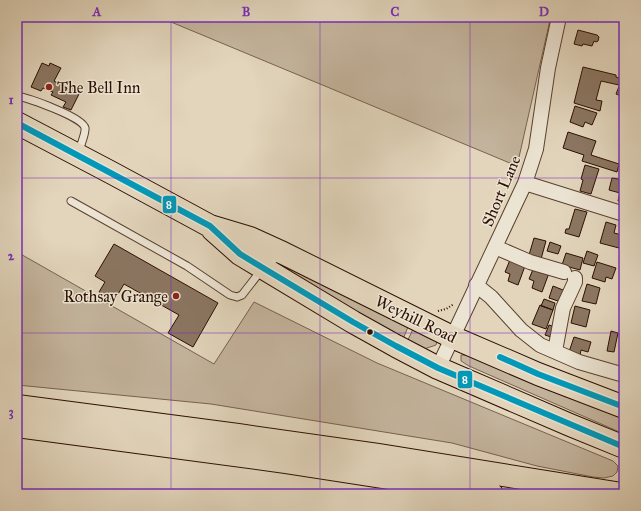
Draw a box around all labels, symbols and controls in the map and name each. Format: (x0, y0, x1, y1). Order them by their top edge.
text: A (92, 4, 102, 20)
text: B (242, 4, 251, 20)
text: C (391, 4, 400, 20)
text: D (539, 4, 549, 20)
place label: The Bell Inn (57, 78, 141, 97)
marker: The Bell Inn (44, 82, 54, 92)
text: 1 (8, 92, 14, 108)
street label: Short Lane (478, 152, 525, 229)
line badge: 8 (162, 195, 177, 214)
text: 8 (166, 198, 172, 211)
text: 2 (8, 248, 15, 264)
place label: Rothsay Grange (64, 287, 168, 307)
marker: Rothsay Grange (171, 291, 181, 301)
street label: Weyhill Road (372, 291, 460, 347)
unlabelled marker (365, 327, 375, 337)
line badge: 8 (457, 370, 473, 389)
text: 8 (462, 373, 468, 386)
text: 3 (8, 404, 14, 420)

